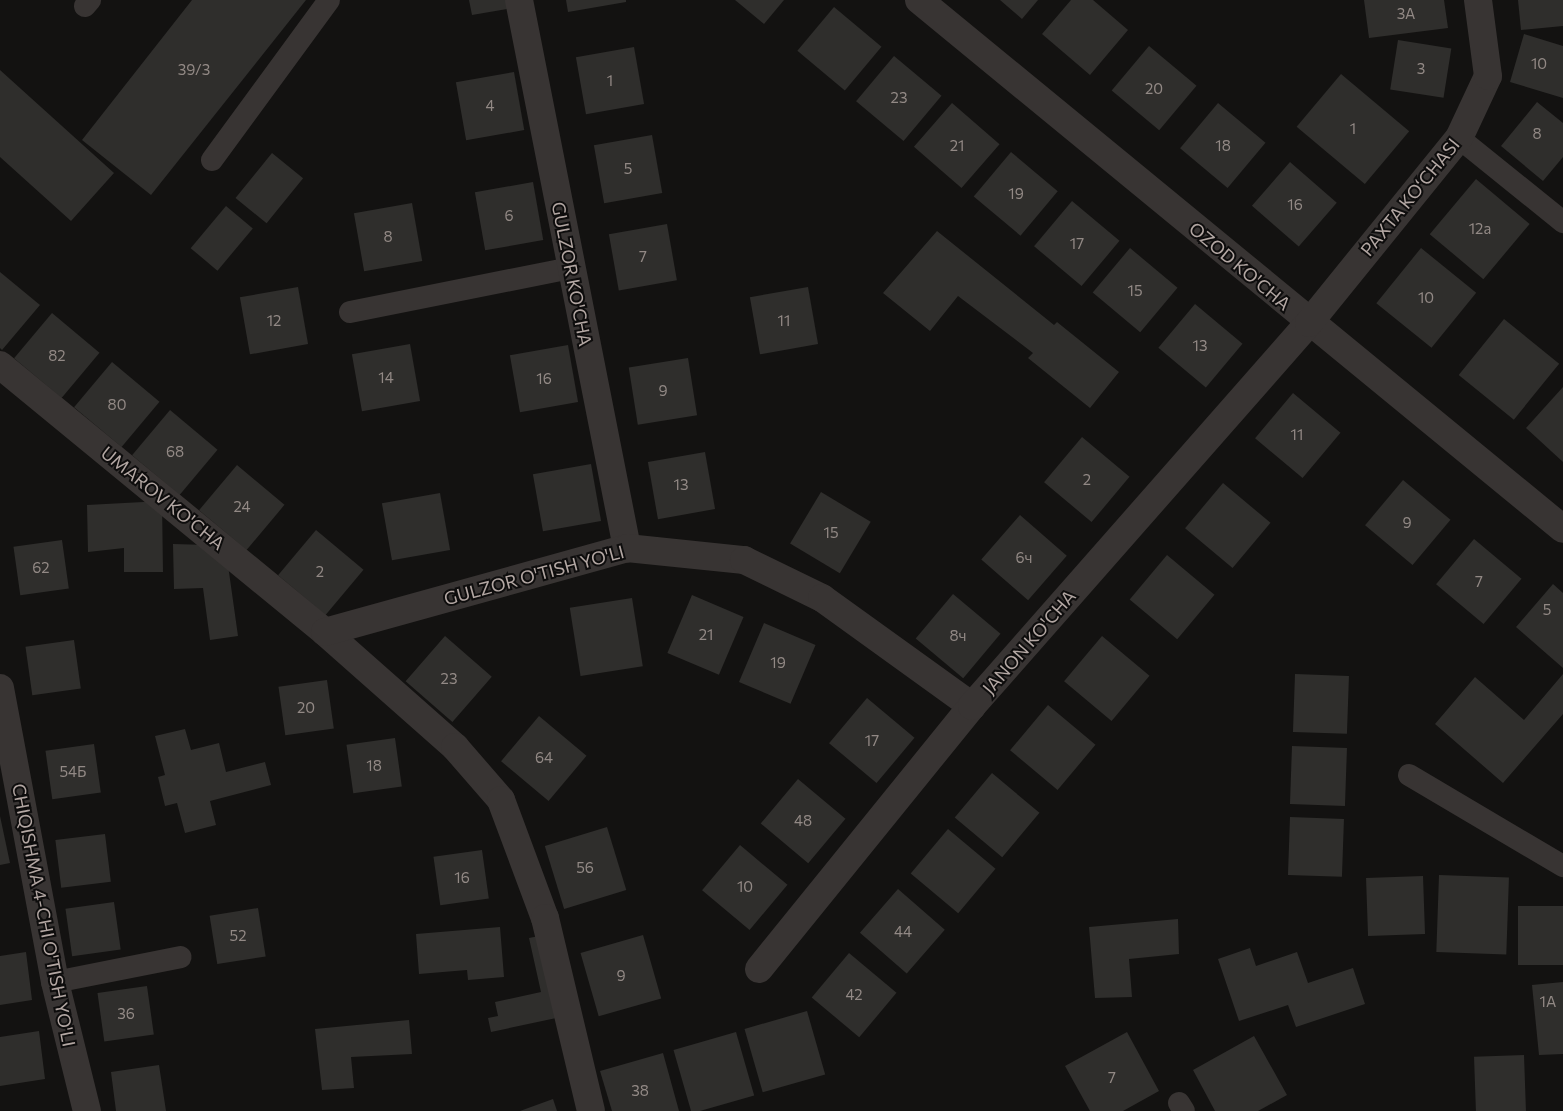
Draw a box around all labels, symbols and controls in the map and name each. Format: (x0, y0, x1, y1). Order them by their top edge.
house number: 3A (1397, 5, 1415, 23)
house number: 10 (1531, 55, 1547, 73)
house number: 3 (1417, 60, 1425, 78)
house number: 39/3 (178, 61, 210, 79)
house number: 1 (607, 72, 613, 90)
house number: 20 (1145, 80, 1163, 98)
house number: 23 (891, 89, 907, 107)
house number: 4 (486, 97, 494, 115)
house number: 1 (1350, 120, 1356, 138)
house number: 8 (1532, 125, 1542, 143)
street label: PAXTA KO‘CHASI (1356, 134, 1464, 260)
house number: 21 (950, 137, 964, 155)
house number: 18 (1215, 137, 1231, 155)
house number: 5 (624, 160, 632, 178)
house number: 19 (1008, 185, 1024, 203)
house number: 16 (1287, 196, 1303, 214)
street label: GULZOR KO'CHA (547, 200, 597, 348)
house number: 6 (504, 207, 514, 225)
street label: OZOD KO'CHA (1185, 217, 1295, 315)
house number: 12a (1469, 220, 1491, 238)
house number: 8 (383, 228, 393, 246)
house number: 17 (1070, 235, 1084, 253)
house number: 7 (639, 248, 647, 266)
house number: 15 (1127, 282, 1143, 300)
house number: 10 (1418, 289, 1434, 307)
house number: 12 (267, 312, 281, 330)
house number: 11 (778, 312, 790, 330)
house number: 13 (1193, 337, 1207, 355)
house number: 82 (48, 347, 66, 365)
house number: 14 (378, 369, 394, 387)
house number: 16 (536, 370, 552, 388)
house number: 9 (658, 382, 668, 400)
house number: 80 (108, 396, 126, 414)
house number: 11 (1291, 426, 1303, 444)
street label: UMAROV KO'CHA (97, 442, 229, 554)
house number: 68 (166, 443, 184, 461)
house number: 2 (1083, 471, 1091, 489)
house number: 13 (674, 476, 688, 494)
house number: 24 (233, 498, 251, 516)
house number: 9 (1402, 514, 1412, 532)
house number: 15 (823, 524, 839, 542)
street label: GULZOR O'TISH YO'LI (441, 541, 627, 609)
house number: 6ч (1015, 549, 1033, 567)
house number: 62 (32, 559, 50, 577)
house number: 2 (316, 563, 324, 581)
house number: 7 (1475, 573, 1483, 591)
street label: JANON KO'CHA (978, 585, 1080, 699)
house number: 5 (1543, 601, 1551, 619)
house number: 21 (699, 626, 713, 644)
house number: 8ч (949, 627, 967, 645)
house number: 19 (770, 654, 786, 672)
house number: 23 (441, 670, 457, 688)
house number: 20 (297, 699, 315, 717)
house number: 17 (865, 732, 879, 750)
house number: 64 (535, 749, 553, 767)
house number: 18 (366, 757, 382, 775)
house number: 54Б (59, 763, 87, 781)
street label: CHIQISHMA 4-CHI O'TISH YO'LI (8, 782, 80, 1048)
house number: 48 (794, 812, 812, 830)
house number: 56 (576, 859, 594, 877)
house number: 16 (454, 869, 470, 887)
house number: 10 (737, 878, 753, 896)
house number: 44 (894, 923, 912, 941)
house number: 52 (230, 927, 246, 945)
house number: 9 (616, 967, 626, 985)
house number: 42 (845, 986, 863, 1004)
house number: 1A (1540, 993, 1556, 1011)
house number: 36 (117, 1005, 135, 1023)
house number: 7 (1108, 1069, 1116, 1087)
house number: 38 (631, 1082, 649, 1100)

